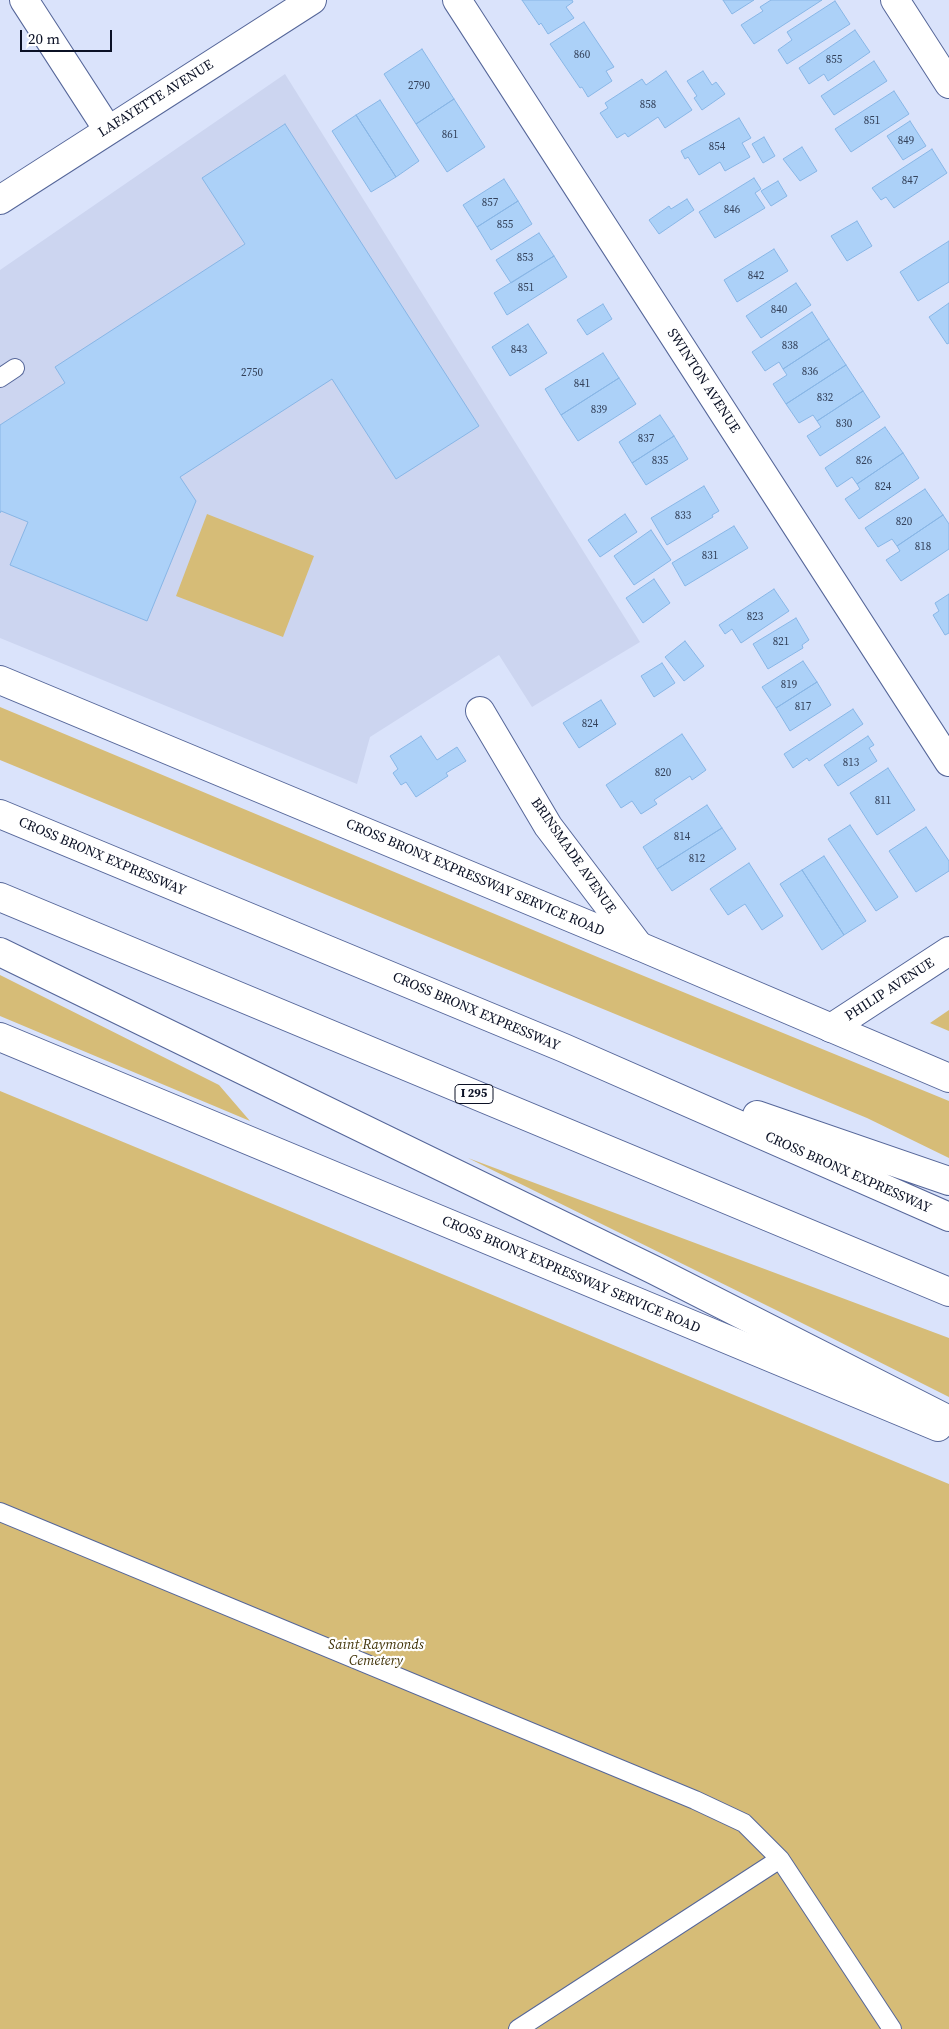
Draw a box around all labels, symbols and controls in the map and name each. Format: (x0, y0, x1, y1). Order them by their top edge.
scale bar (22, 20, 115, 52)
text: 20 m (28, 28, 60, 49)
house number: 860 (574, 48, 590, 62)
house number: 855 (826, 53, 842, 67)
street label: LAFAYETTE AVENUE (95, 57, 217, 141)
house number: 2790 (408, 79, 430, 93)
house number: 858 (640, 98, 656, 112)
house number: 851 (864, 114, 880, 128)
house number: 861 (442, 128, 458, 142)
house number: 849 (898, 134, 914, 148)
house number: 854 (709, 140, 725, 154)
house number: 847 (902, 174, 918, 188)
house number: 857 (482, 196, 498, 210)
house number: 846 (724, 203, 740, 217)
house number: 855 (497, 218, 513, 232)
house number: 853 (517, 251, 533, 265)
house number: 842 (748, 269, 764, 283)
house number: 851 (518, 281, 534, 295)
house number: 840 (771, 303, 787, 317)
street label: SWINTON AVENUE (663, 326, 743, 436)
house number: 838 (782, 339, 798, 353)
house number: 843 (511, 343, 527, 357)
house number: 836 (802, 365, 818, 379)
house number: 2750 (241, 366, 263, 380)
house number: 841 (574, 377, 590, 391)
house number: 832 (817, 391, 833, 405)
house number: 839 (591, 403, 607, 417)
house number: 830 (836, 417, 852, 431)
house number: 837 (638, 432, 654, 446)
house number: 835 (652, 454, 668, 468)
house number: 826 (856, 454, 872, 468)
house number: 824 (875, 480, 891, 494)
house number: 833 (675, 509, 691, 523)
house number: 820 (896, 515, 912, 529)
house number: 818 (915, 540, 931, 554)
house number: 831 (702, 549, 718, 563)
house number: 823 (747, 610, 763, 624)
house number: 821 (773, 635, 789, 649)
house number: 819 (781, 678, 797, 692)
house number: 817 (795, 700, 811, 714)
house number: 824 (582, 717, 598, 731)
house number: 813 (843, 756, 859, 770)
house number: 820 (655, 766, 671, 780)
house number: 811 (875, 794, 891, 808)
street label: BRINSMADE AVENUE (527, 795, 619, 917)
street label: CROSS BRONX EXPRESSWAY (16, 814, 188, 900)
street label: CROSS BRONX EXPRESSWAY SERVICE ROAD (343, 816, 607, 940)
house number: 814 (674, 830, 690, 844)
house number: 812 (689, 852, 705, 866)
street label: PHILIP AVENUE (842, 955, 938, 1025)
street label: CROSS BRONX EXPRESSWAY (390, 969, 562, 1055)
road number: I 295 (455, 1084, 493, 1104)
street label: CROSS BRONX EXPRESSWAY (762, 1129, 934, 1217)
street label: CROSS BRONX EXPRESSWAY SERVICE ROAD (439, 1213, 703, 1337)
park label: Saint Raymonds Cemetery (328, 1637, 424, 1670)

